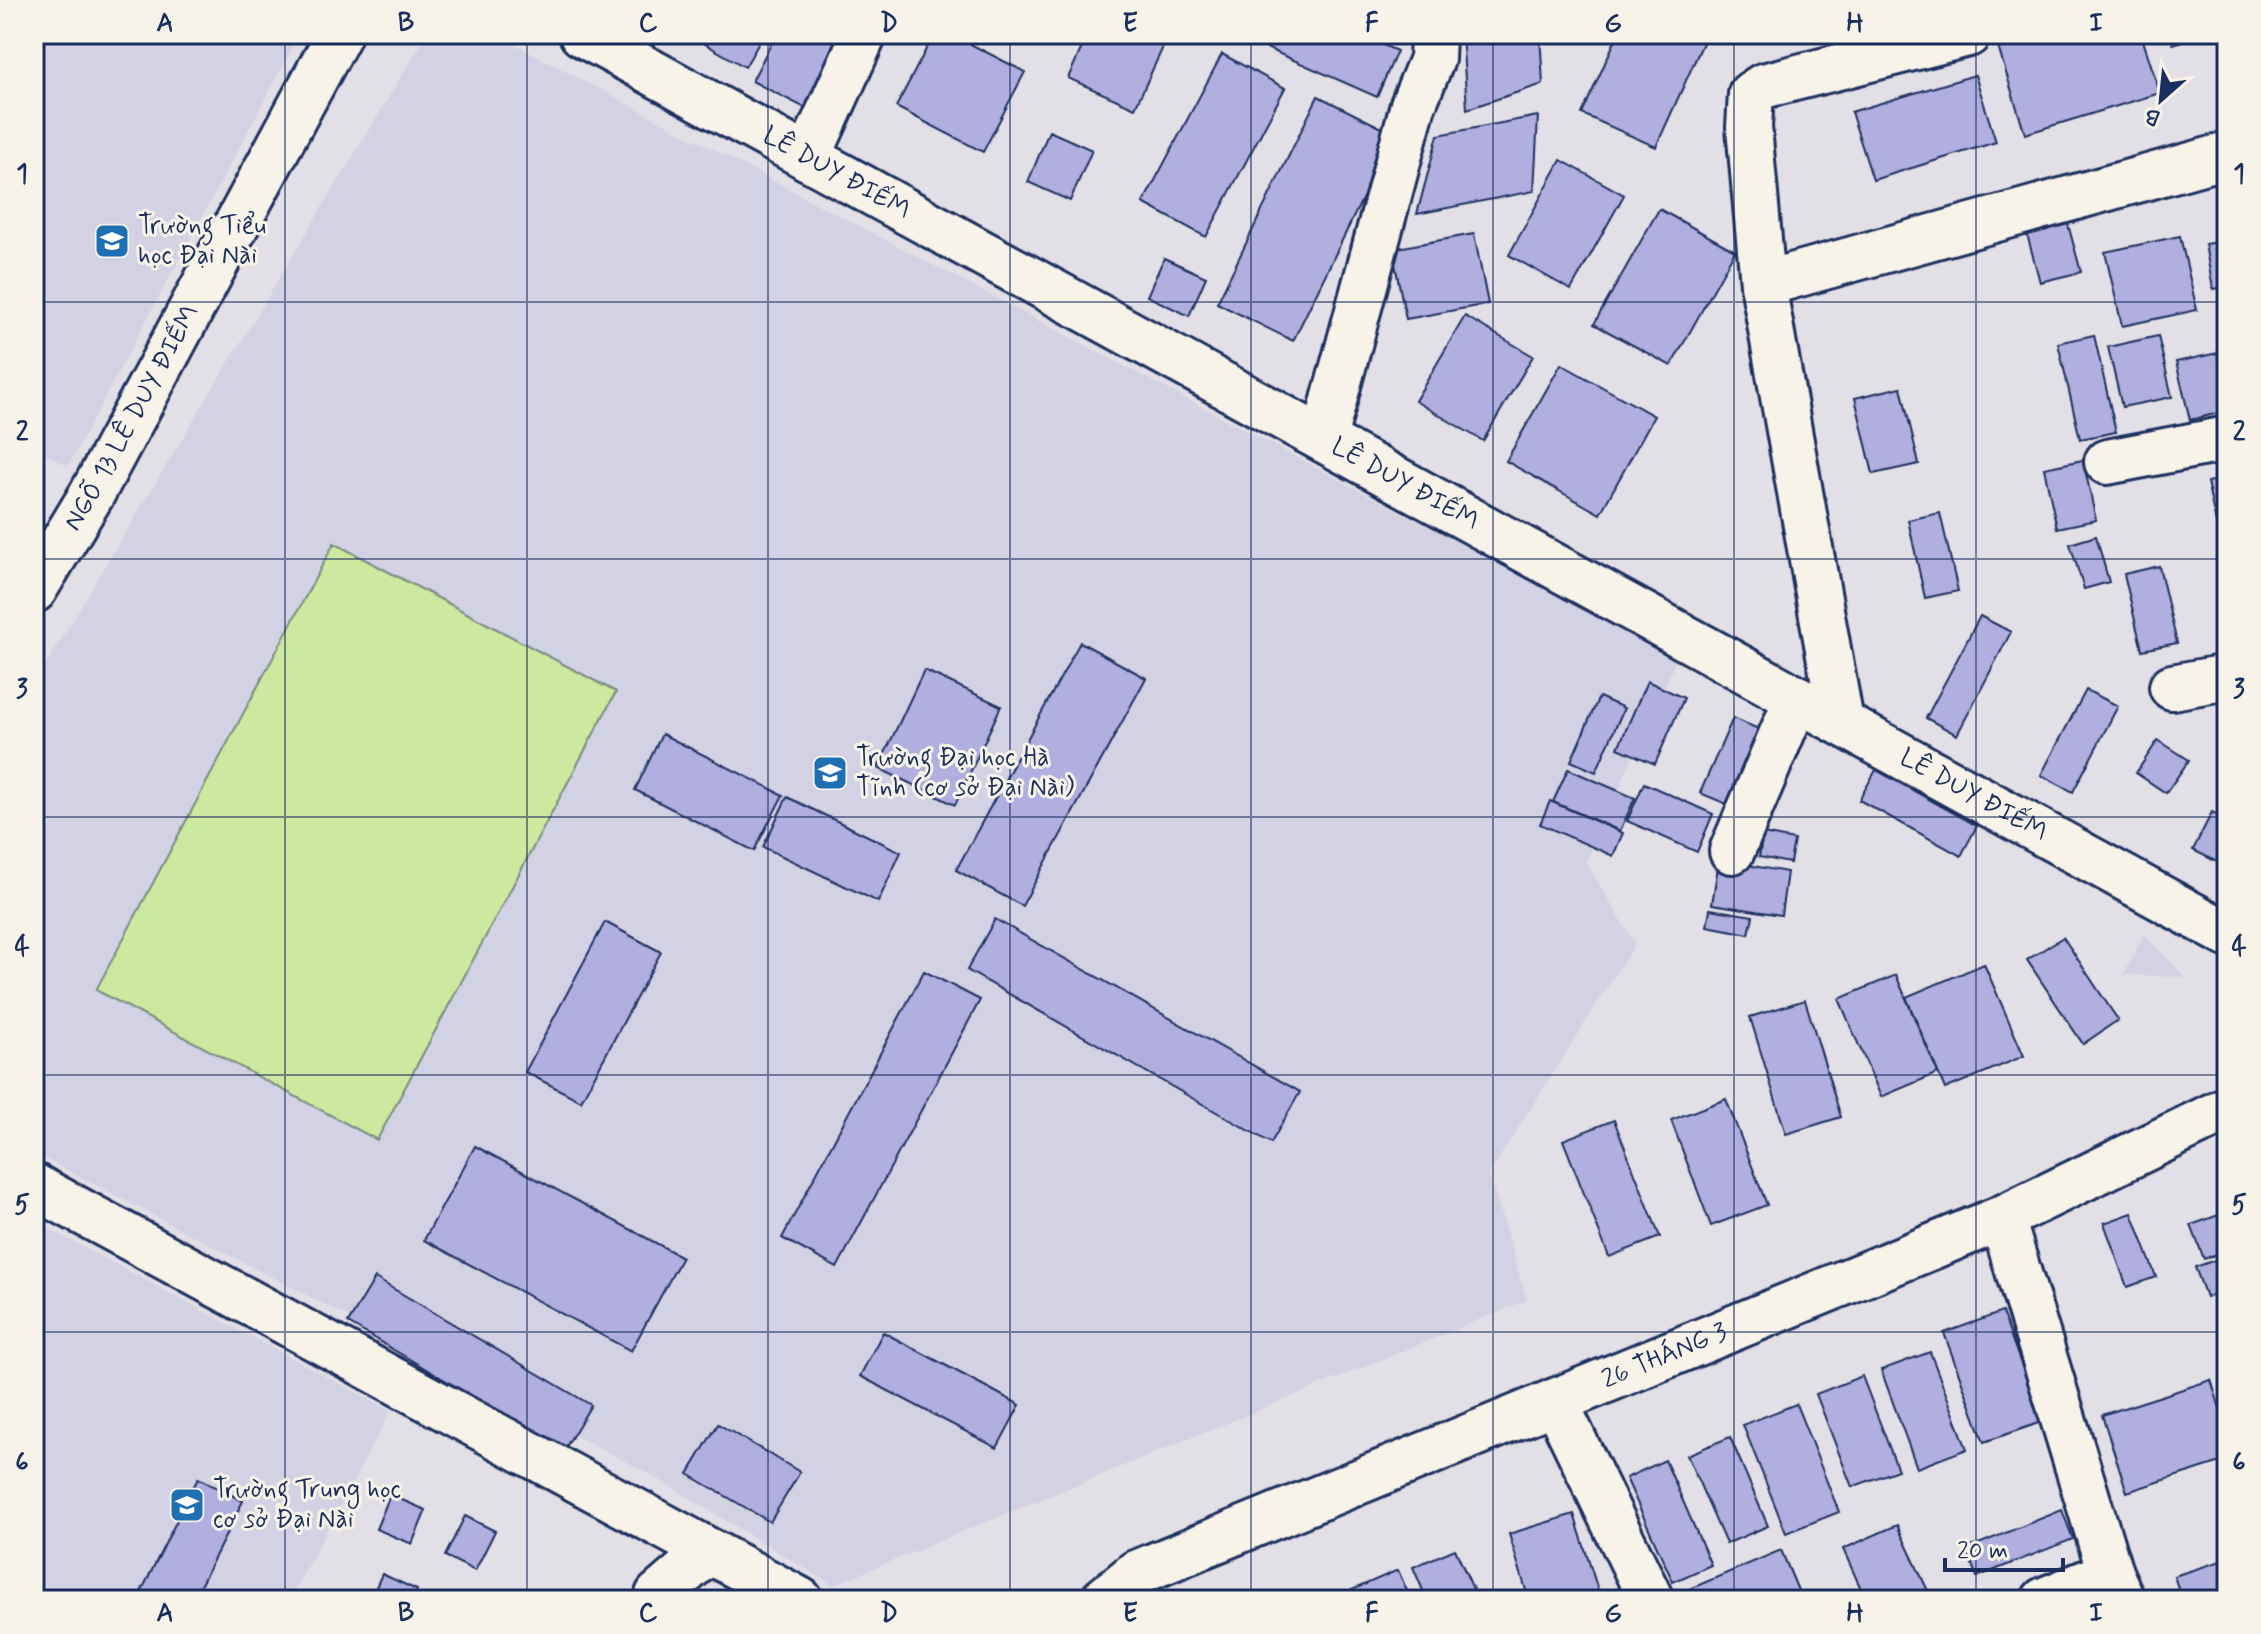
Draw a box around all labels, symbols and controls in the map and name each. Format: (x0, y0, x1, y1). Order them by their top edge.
text: A (156, 7, 174, 41)
text: B (398, 7, 414, 41)
text: C (639, 7, 658, 41)
text: D (880, 7, 898, 41)
text: E (1122, 7, 1138, 41)
text: F (1365, 7, 1379, 41)
text: G (1604, 7, 1622, 41)
text: H (1847, 7, 1864, 41)
text: I (2089, 7, 2103, 41)
north arrow (2121, 60, 2201, 140)
text: B (2140, 100, 2165, 132)
street label: LÊ DUY ĐIẾM (756, 119, 916, 227)
text: 1 (16, 158, 28, 192)
text: 1 (2233, 158, 2245, 192)
place label: Trường Tiểu học Đại Nài (138, 209, 266, 273)
school or university icon: Trường Tiểu học Đại Nài (93, 222, 131, 260)
street label: NGÕ 13 LÊ DUY ĐIẾM (57, 299, 207, 537)
text: 2 (16, 416, 29, 450)
text: 2 (2233, 416, 2246, 450)
street label: LÊ DUY ĐIẾM (1325, 430, 1485, 538)
text: 3 (16, 673, 28, 707)
text: 3 (2233, 673, 2245, 707)
place label: Trường Đại học Hà Tĩnh (cơ sở Đại Nài) (856, 741, 1074, 805)
street label: LÊ DUY ĐIẾM (1893, 741, 2053, 849)
school or university icon: Trường Đại học Hà Tĩnh (cơ sở Đại Nài) (811, 754, 849, 792)
text: 4 (14, 931, 30, 965)
text: 4 (2231, 931, 2247, 965)
text: 5 (14, 1189, 30, 1223)
text: 5 (2231, 1189, 2247, 1223)
street label: 26 THÁNG 3 (1597, 1315, 1733, 1397)
text: 6 (15, 1446, 29, 1480)
text: 6 (2232, 1446, 2246, 1480)
place label: Trường Trung học cơ sở Đại Nài (213, 1473, 401, 1537)
school or university icon: Trường Trung học cơ sở Đại Nài (168, 1486, 206, 1524)
scale bar (1945, 1522, 2063, 1572)
text: 20 m (1957, 1536, 2008, 1567)
text: A (156, 1597, 174, 1631)
text: B (398, 1597, 414, 1631)
text: C (639, 1597, 658, 1631)
text: D (880, 1597, 898, 1631)
text: E (1122, 1597, 1138, 1631)
text: F (1365, 1597, 1379, 1631)
text: G (1604, 1597, 1622, 1631)
text: H (1847, 1597, 1864, 1631)
text: I (2089, 1597, 2103, 1631)

